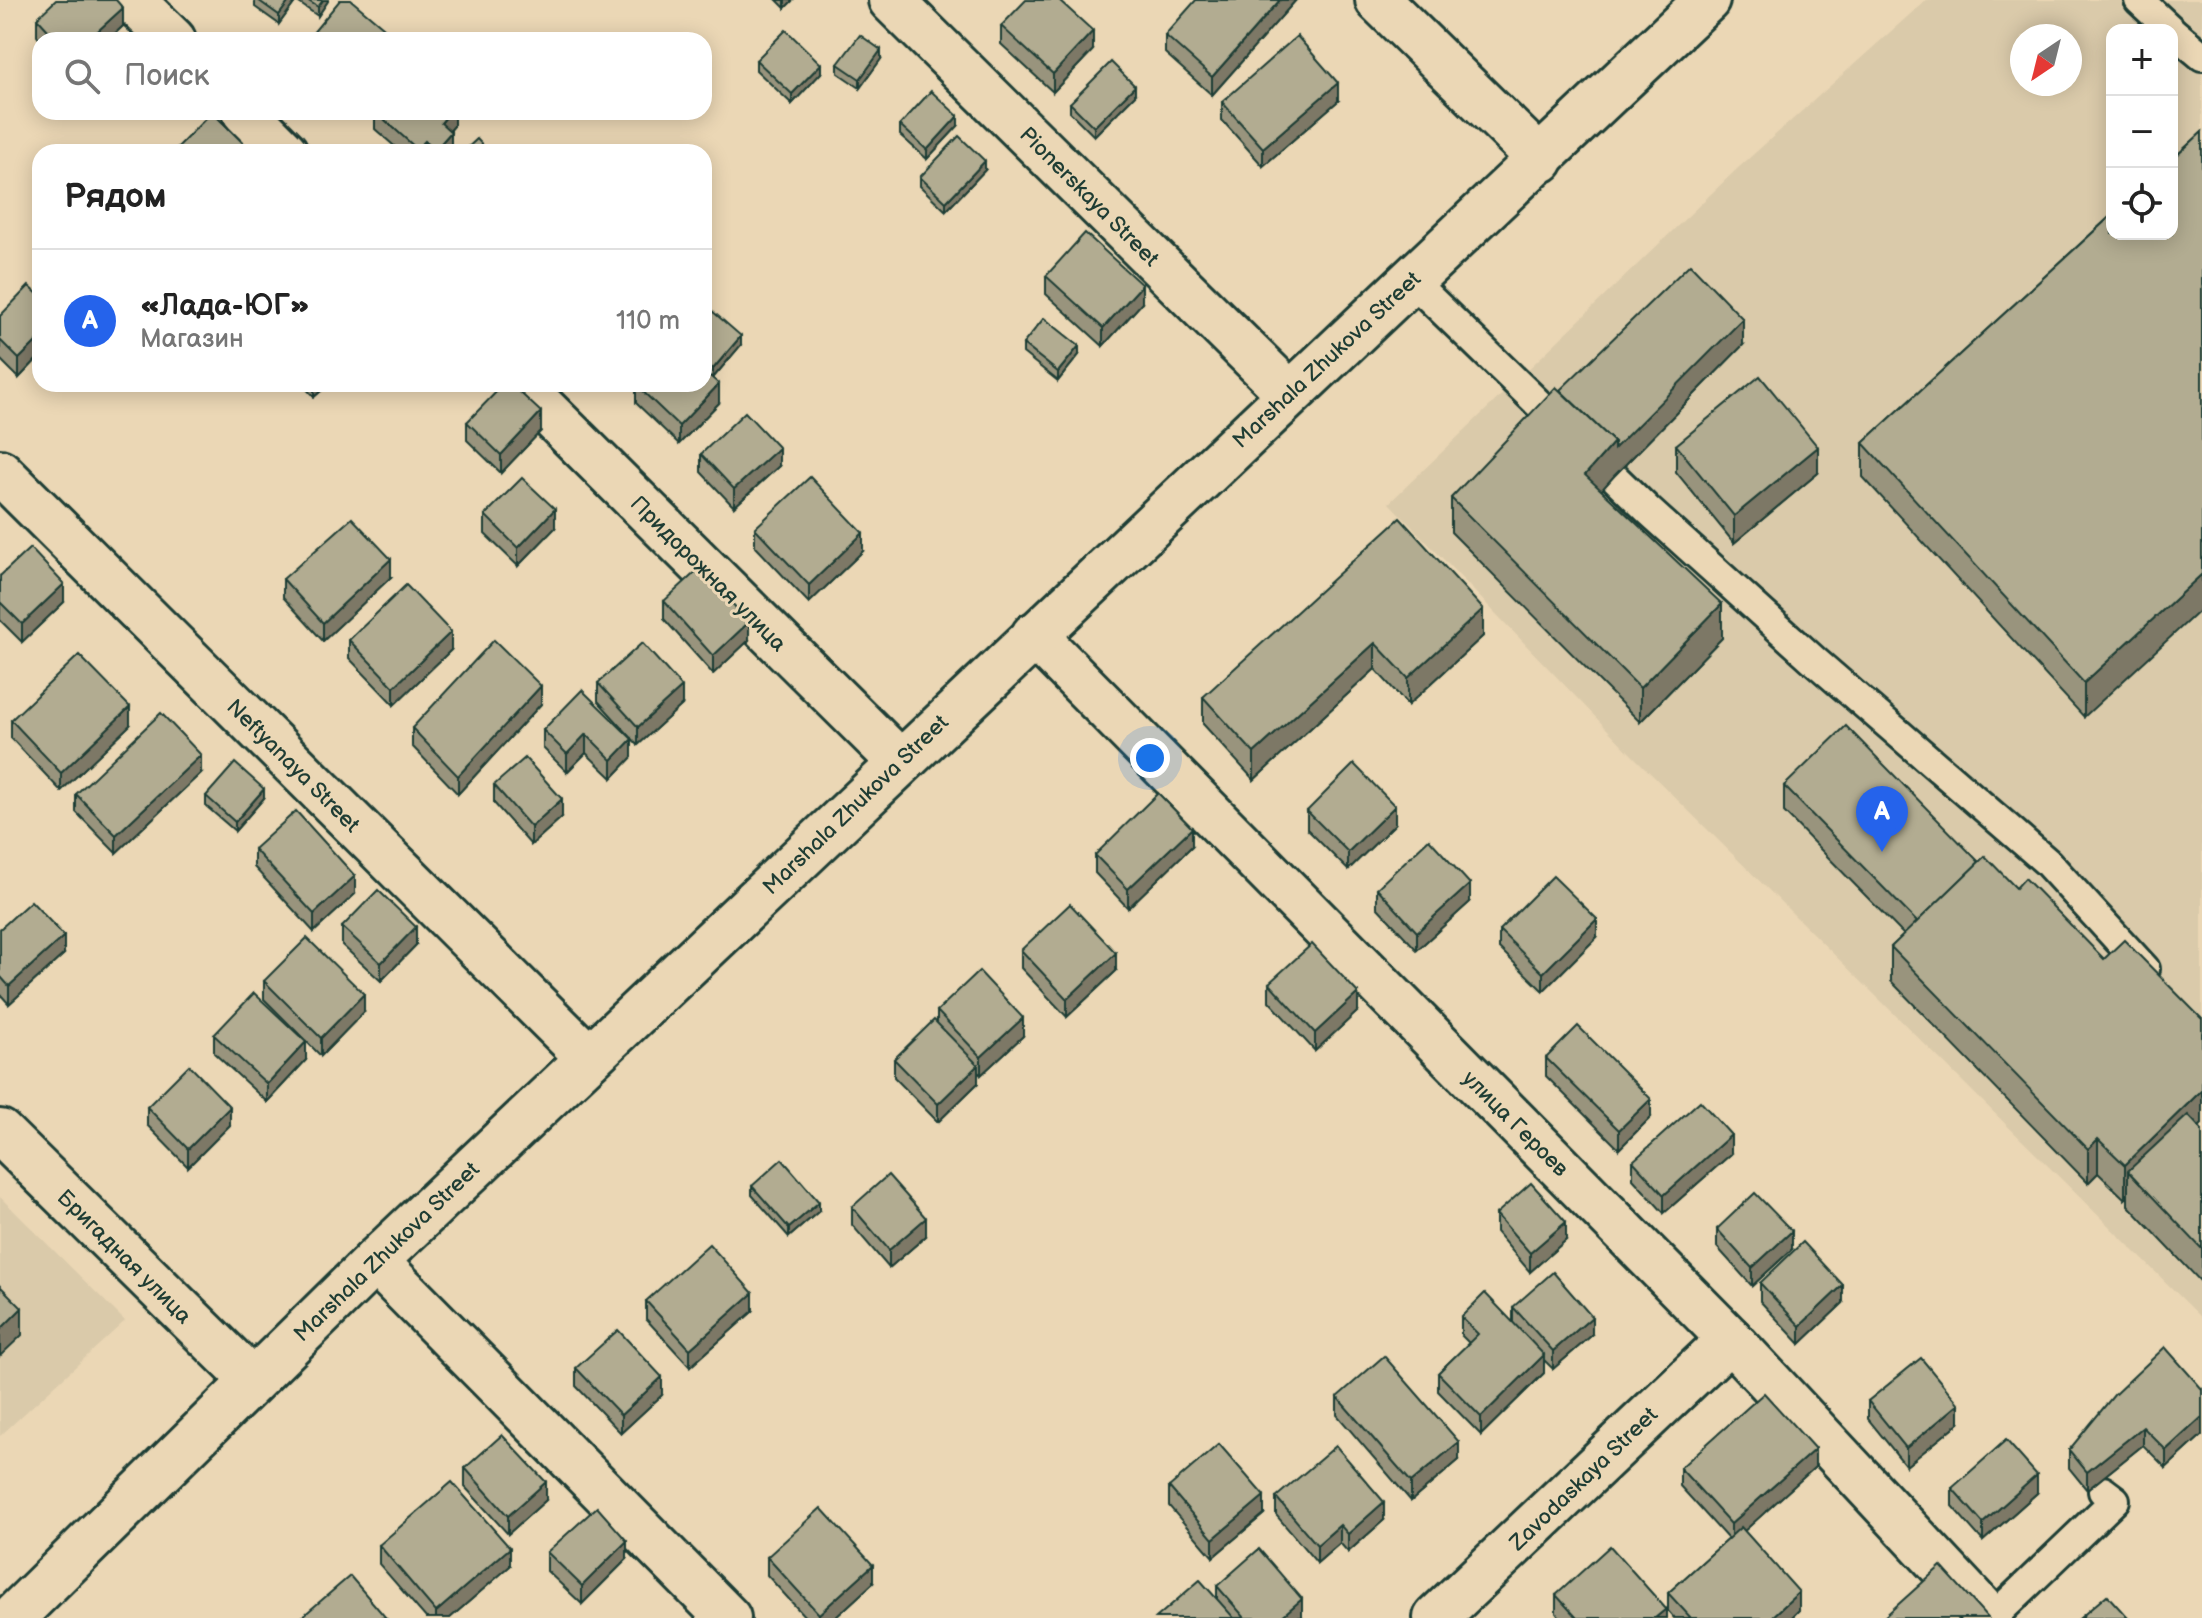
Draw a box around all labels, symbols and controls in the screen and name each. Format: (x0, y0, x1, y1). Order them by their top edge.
north arrow (2010, 24, 2082, 96)
map controls (2106, 24, 2178, 240)
button: + (2106, 24, 2178, 96)
search box (32, 32, 712, 120)
icon: search (60, 54, 104, 98)
text: Поиск (124, 58, 210, 94)
button: − (2106, 96, 2178, 168)
street label: Pionerskaya Street (1014, 122, 1165, 273)
button: locate (2106, 168, 2178, 240)
text: Рядом (64, 176, 166, 217)
street label: Marshala Zhukova Street (1227, 266, 1427, 454)
text: «Лада-ЮГ» (140, 288, 310, 324)
text: A (82, 306, 98, 337)
text: 110 m (616, 306, 680, 337)
text: Магазин (140, 324, 244, 355)
street label: Придорожная улица (624, 490, 792, 658)
street label: Neftyanaya Street (221, 694, 365, 839)
street label: Marshala Zhukova Street (758, 709, 955, 901)
your location (1130, 738, 1170, 778)
pin: A (1856, 786, 1908, 852)
street label: улица Героев (1456, 1065, 1574, 1183)
street label: Marshala Zhukova Street (289, 1156, 486, 1348)
street label: Бригадная улица (51, 1184, 197, 1330)
street label: Zavodaskaya Street (1504, 1401, 1664, 1557)

